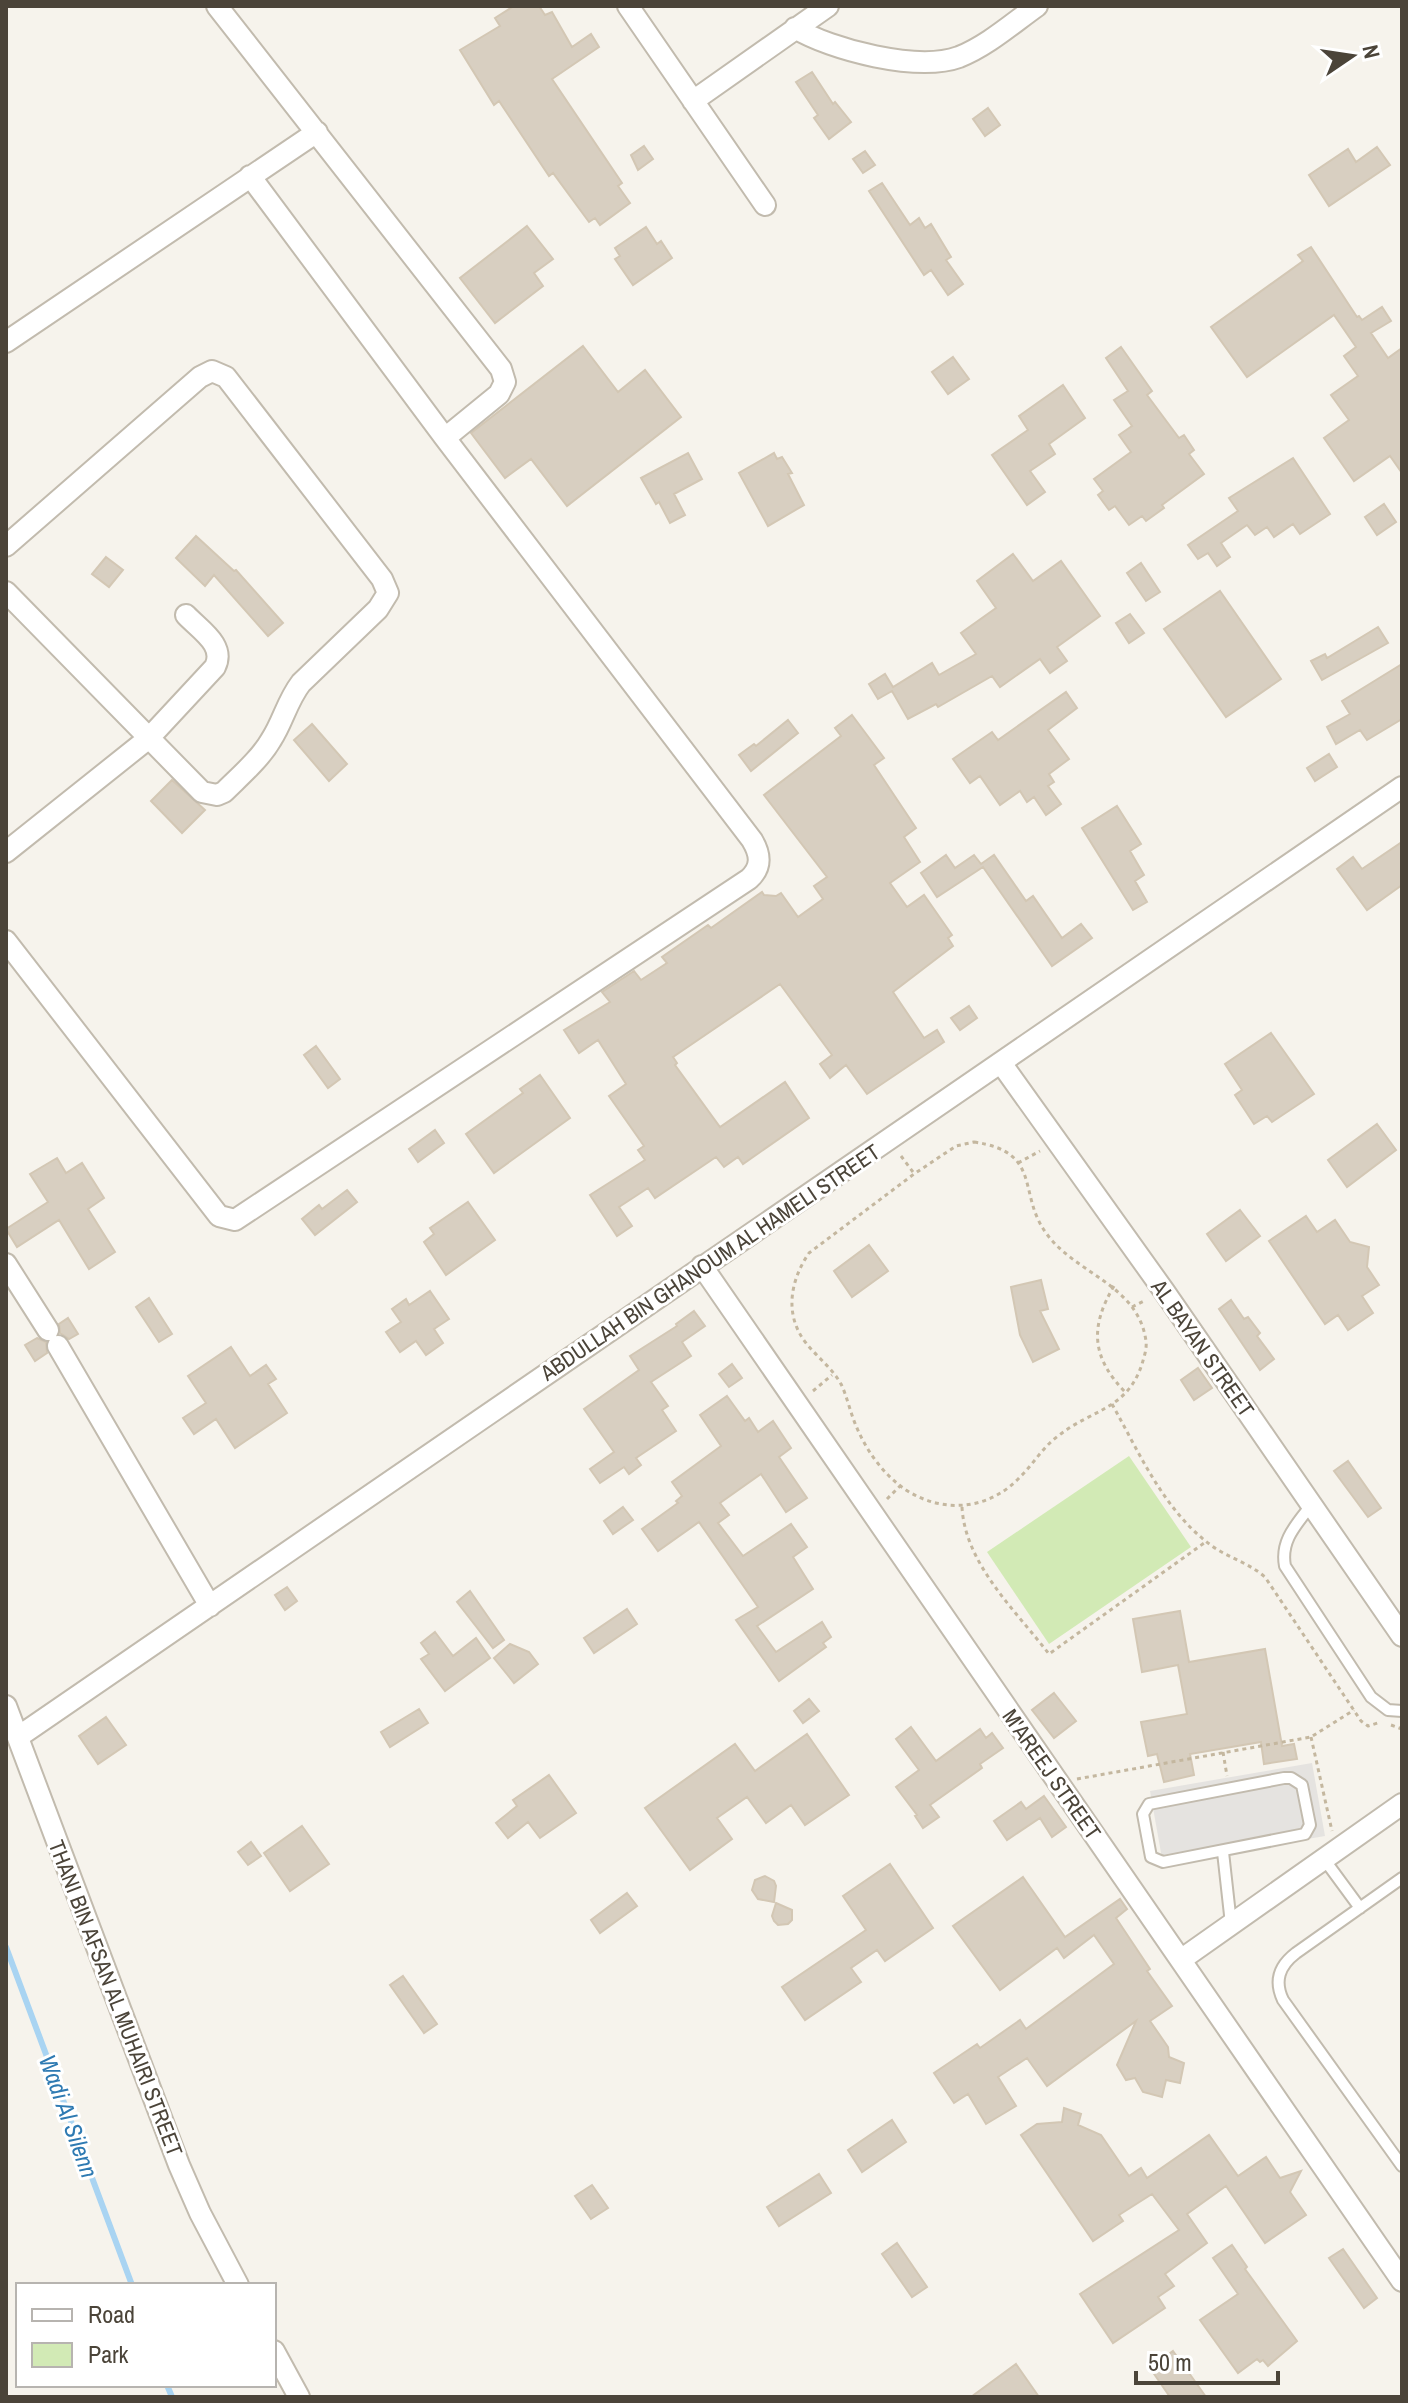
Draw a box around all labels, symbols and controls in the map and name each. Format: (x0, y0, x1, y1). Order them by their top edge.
north arrow (1312, 16, 1392, 96)
text: N (1355, 42, 1388, 61)
street label: ABDULLAH BIN GHANOUM AL HAMELI STREET (534, 1137, 886, 1388)
street label: AL BAYAN STREET (1144, 1273, 1262, 1423)
street label: M'AREEJ STREET (996, 1703, 1108, 1845)
street label: THANI BIN AFSAN AL MUHAIRI STREET (42, 1836, 190, 2160)
water label: Wadi Al Silenn (32, 2050, 106, 2182)
legend (16, 2283, 276, 2387)
text: Road (88, 2298, 135, 2330)
scale bar (1136, 2335, 1278, 2385)
text: Park (88, 2338, 129, 2370)
text: 50 m (1148, 2346, 1192, 2378)

